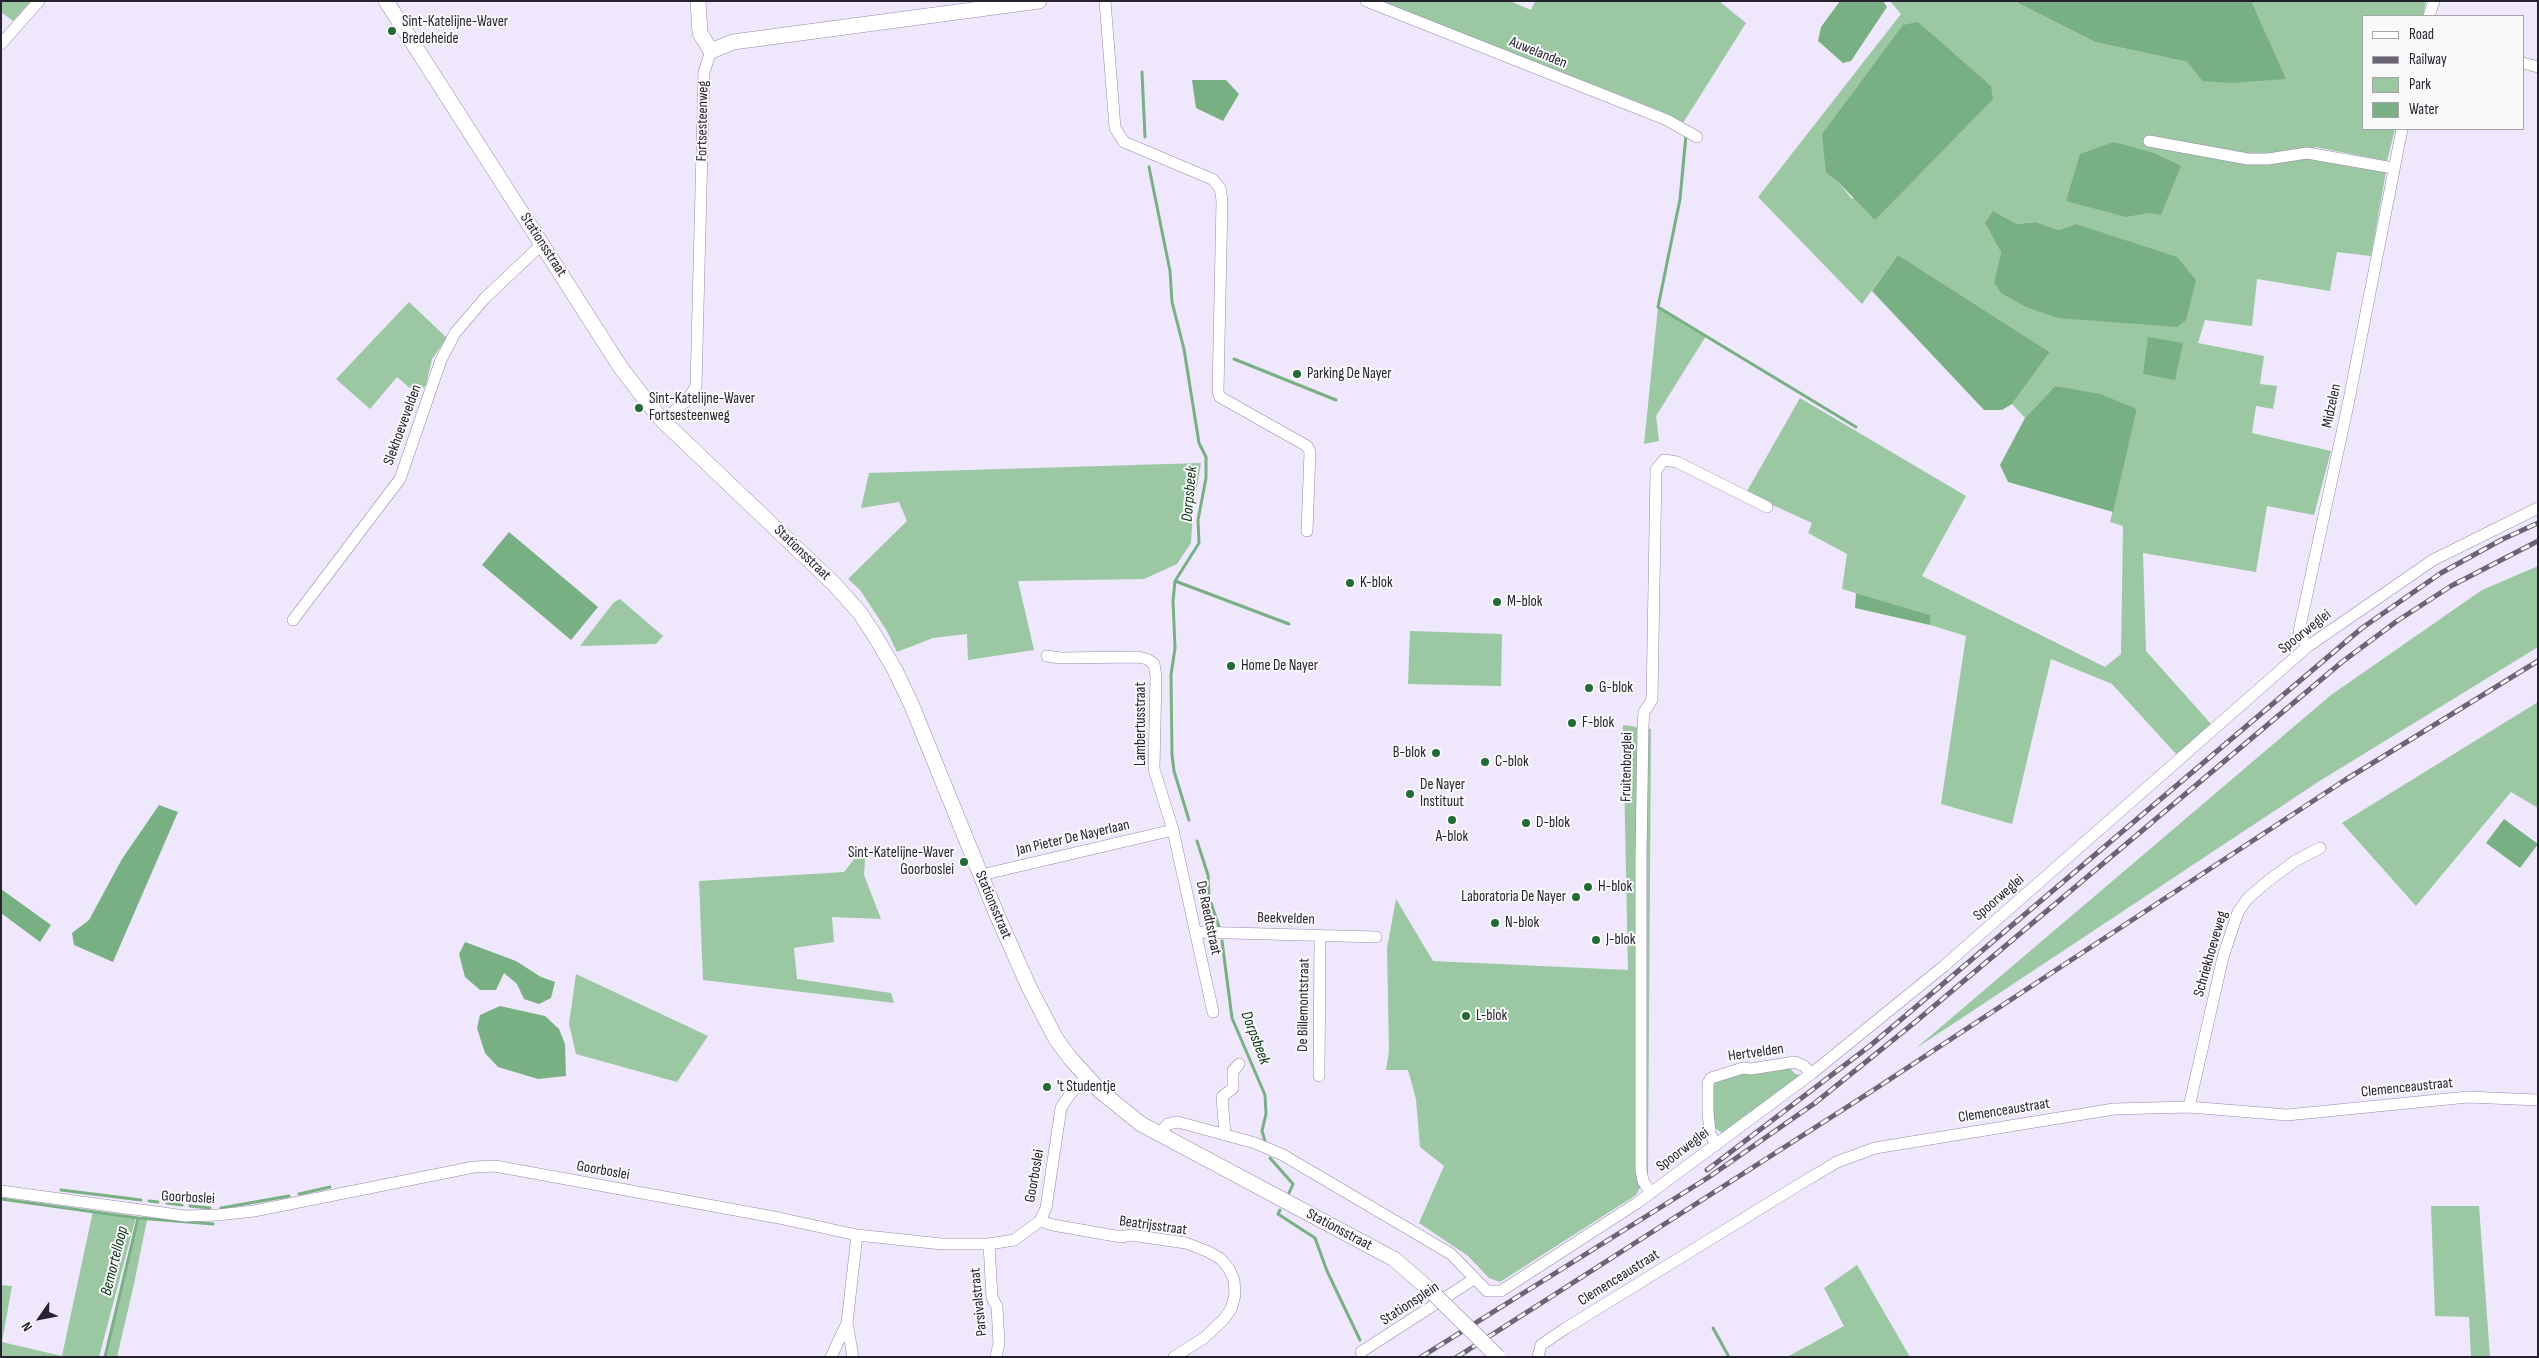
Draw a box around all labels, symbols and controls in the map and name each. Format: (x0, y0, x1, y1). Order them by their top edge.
place label: Sint-Katelijne-Waver Bredeheide (402, 13, 508, 48)
legend (2362, 15, 2524, 130)
marker: Sint-Katelijne-Waver Bredeheide (386, 25, 398, 37)
text: Road (2409, 25, 2434, 44)
street label: Auwelanden (1506, 33, 1570, 73)
text: Railway (2409, 50, 2447, 69)
text: Park (2409, 75, 2431, 94)
street label: Fortsesteenweg (693, 80, 713, 162)
text: Water (2409, 100, 2439, 119)
street label: Stationsstraat (516, 210, 570, 280)
place label: Parking De Nayer (1307, 365, 1392, 383)
marker: Parking De Nayer (1291, 368, 1303, 380)
street label: Slekhoevevelden (380, 382, 426, 468)
street label: Midzelen (2319, 382, 2345, 430)
place label: Sint-Katelijne-Waver Fortsesteenweg (649, 390, 755, 425)
marker: Sint-Katelijne-Waver Fortsesteenweg (633, 402, 645, 414)
water label: Dorpsbeek (1178, 465, 1202, 523)
street label: Stationsstraat (770, 521, 834, 585)
place label: K-blok (1360, 574, 1393, 592)
marker: K-blok (1344, 577, 1356, 589)
place label: M-blok (1507, 593, 1542, 611)
marker: M-blok (1491, 596, 1503, 608)
street label: Spoorweglei (2275, 606, 2335, 658)
place label: Home De Nayer (1241, 657, 1318, 675)
marker: Home De Nayer (1225, 660, 1237, 672)
place label: G-blok (1599, 679, 1633, 697)
street label: Lambertusstraat (1132, 682, 1150, 766)
marker: G-blok (1583, 682, 1595, 694)
place label: F-blok (1582, 714, 1614, 732)
marker: F-blok (1566, 717, 1578, 729)
street label: Fruitenborglei (1617, 732, 1637, 802)
place label: B-blok (1393, 744, 1426, 762)
marker: B-blok (1430, 747, 1442, 759)
place label: C-blok (1495, 753, 1529, 771)
marker: C-blok (1479, 756, 1491, 768)
place label: De Nayer Instituut (1420, 776, 1465, 811)
marker: De Nayer Instituut (1404, 788, 1416, 800)
marker: A-blok (1446, 814, 1458, 826)
place label: D-blok (1536, 814, 1570, 832)
street label: Jan Pieter De Nayerlaan (1015, 816, 1131, 860)
marker: D-blok (1520, 817, 1532, 829)
place label: A-blok (1436, 828, 1468, 846)
place label: Sint-Katelijne-Waver Goorboslei (848, 844, 954, 879)
marker: Sint-Katelijne-Waver Goorboslei (958, 856, 970, 868)
street label: Stationsstraat (971, 868, 1015, 942)
street label: Spoorweglei (1970, 871, 2028, 925)
place label: H-blok (1598, 878, 1632, 896)
street label: De Raedtstraat (1191, 879, 1225, 957)
marker: H-blok (1582, 881, 1594, 893)
place label: Laboratoria De Nayer (1461, 888, 1566, 906)
marker: Laboratoria De Nayer (1570, 891, 1582, 903)
street label: Beekvelden (1257, 909, 1315, 929)
street label: Schriekhoeveweg (2190, 909, 2232, 999)
place label: N-blok (1505, 914, 1539, 932)
marker: N-blok (1489, 917, 1501, 929)
place label: J-blok (1606, 931, 1636, 949)
marker: J-blok (1590, 934, 1602, 946)
street label: De Billemontstraat (1294, 958, 1314, 1052)
place label: L-blok (1476, 1007, 1507, 1025)
water label: Dorpsbeek (1236, 1009, 1274, 1067)
marker: L-blok (1460, 1010, 1472, 1022)
street label: Hertvelden (1727, 1040, 1785, 1066)
street label: Clemenceaustraat (2360, 1074, 2454, 1102)
place label: 't Studentje (1057, 1078, 1116, 1096)
marker: 't Studentje (1041, 1081, 1053, 1093)
street label: Clemenceaustraat (1957, 1095, 2051, 1127)
street label: Spoorweglei (1653, 1124, 1713, 1176)
street label: Goorboslei (1021, 1148, 1049, 1204)
street label: Goorboslei (575, 1157, 631, 1185)
street label: Goorboslei (161, 1188, 215, 1208)
street label: Stationsstraat (1303, 1205, 1375, 1255)
street label: Beatrijsstraat (1118, 1212, 1188, 1240)
water label: Bemortelloop (97, 1224, 133, 1298)
street label: Clemenceaustraat (1575, 1246, 1663, 1310)
street label: Parsivalstraat (966, 1267, 992, 1337)
street label: Stationsplein (1377, 1278, 1443, 1330)
north arrow (15, 1293, 65, 1343)
text: N (18, 1319, 36, 1334)

